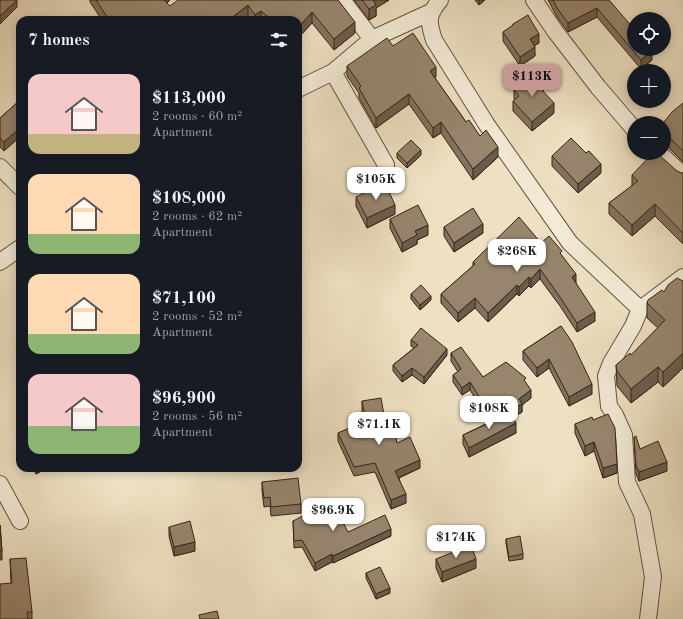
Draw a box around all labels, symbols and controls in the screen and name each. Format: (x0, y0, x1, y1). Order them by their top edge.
map controls (627, 12, 671, 160)
button: locate (627, 12, 671, 56)
icon: filters (268, 29, 290, 51)
text: 7 homes (28, 32, 90, 49)
pin: $113K (504, 64, 560, 98)
button: + (627, 64, 671, 108)
text: $113K (512, 70, 552, 83)
icon: home (60, 90, 108, 138)
text: $113,000 (152, 90, 226, 107)
text: 2 rooms · 60 m² (152, 110, 242, 123)
button: − (627, 116, 671, 160)
text: Apartment (152, 126, 213, 139)
pin: $105K (348, 167, 404, 201)
text: $105K (356, 173, 396, 186)
icon: home (60, 190, 108, 238)
text: $108,000 (152, 190, 226, 207)
text: 2 rooms · 62 m² (152, 210, 242, 223)
text: Apartment (152, 226, 213, 239)
pin: $268K (489, 239, 545, 273)
text: $268K (497, 245, 537, 258)
icon: home (60, 290, 108, 338)
text: $71,100 (152, 290, 216, 307)
text: 2 rooms · 52 m² (152, 310, 242, 323)
text: Apartment (152, 326, 213, 339)
icon: home (60, 390, 108, 438)
text: $96,900 (152, 390, 216, 407)
pin: $108K (461, 396, 517, 430)
text: $108K (469, 402, 509, 415)
text: 2 rooms · 56 m² (152, 410, 242, 423)
pin: $71.1K (346, 412, 412, 446)
text: $71.1K (357, 418, 401, 431)
text: Apartment (152, 426, 213, 439)
pin: $96.9K (300, 498, 366, 532)
text: $96.9K (311, 504, 355, 517)
pin: $174K (428, 525, 484, 559)
text: $174K (436, 531, 476, 544)

